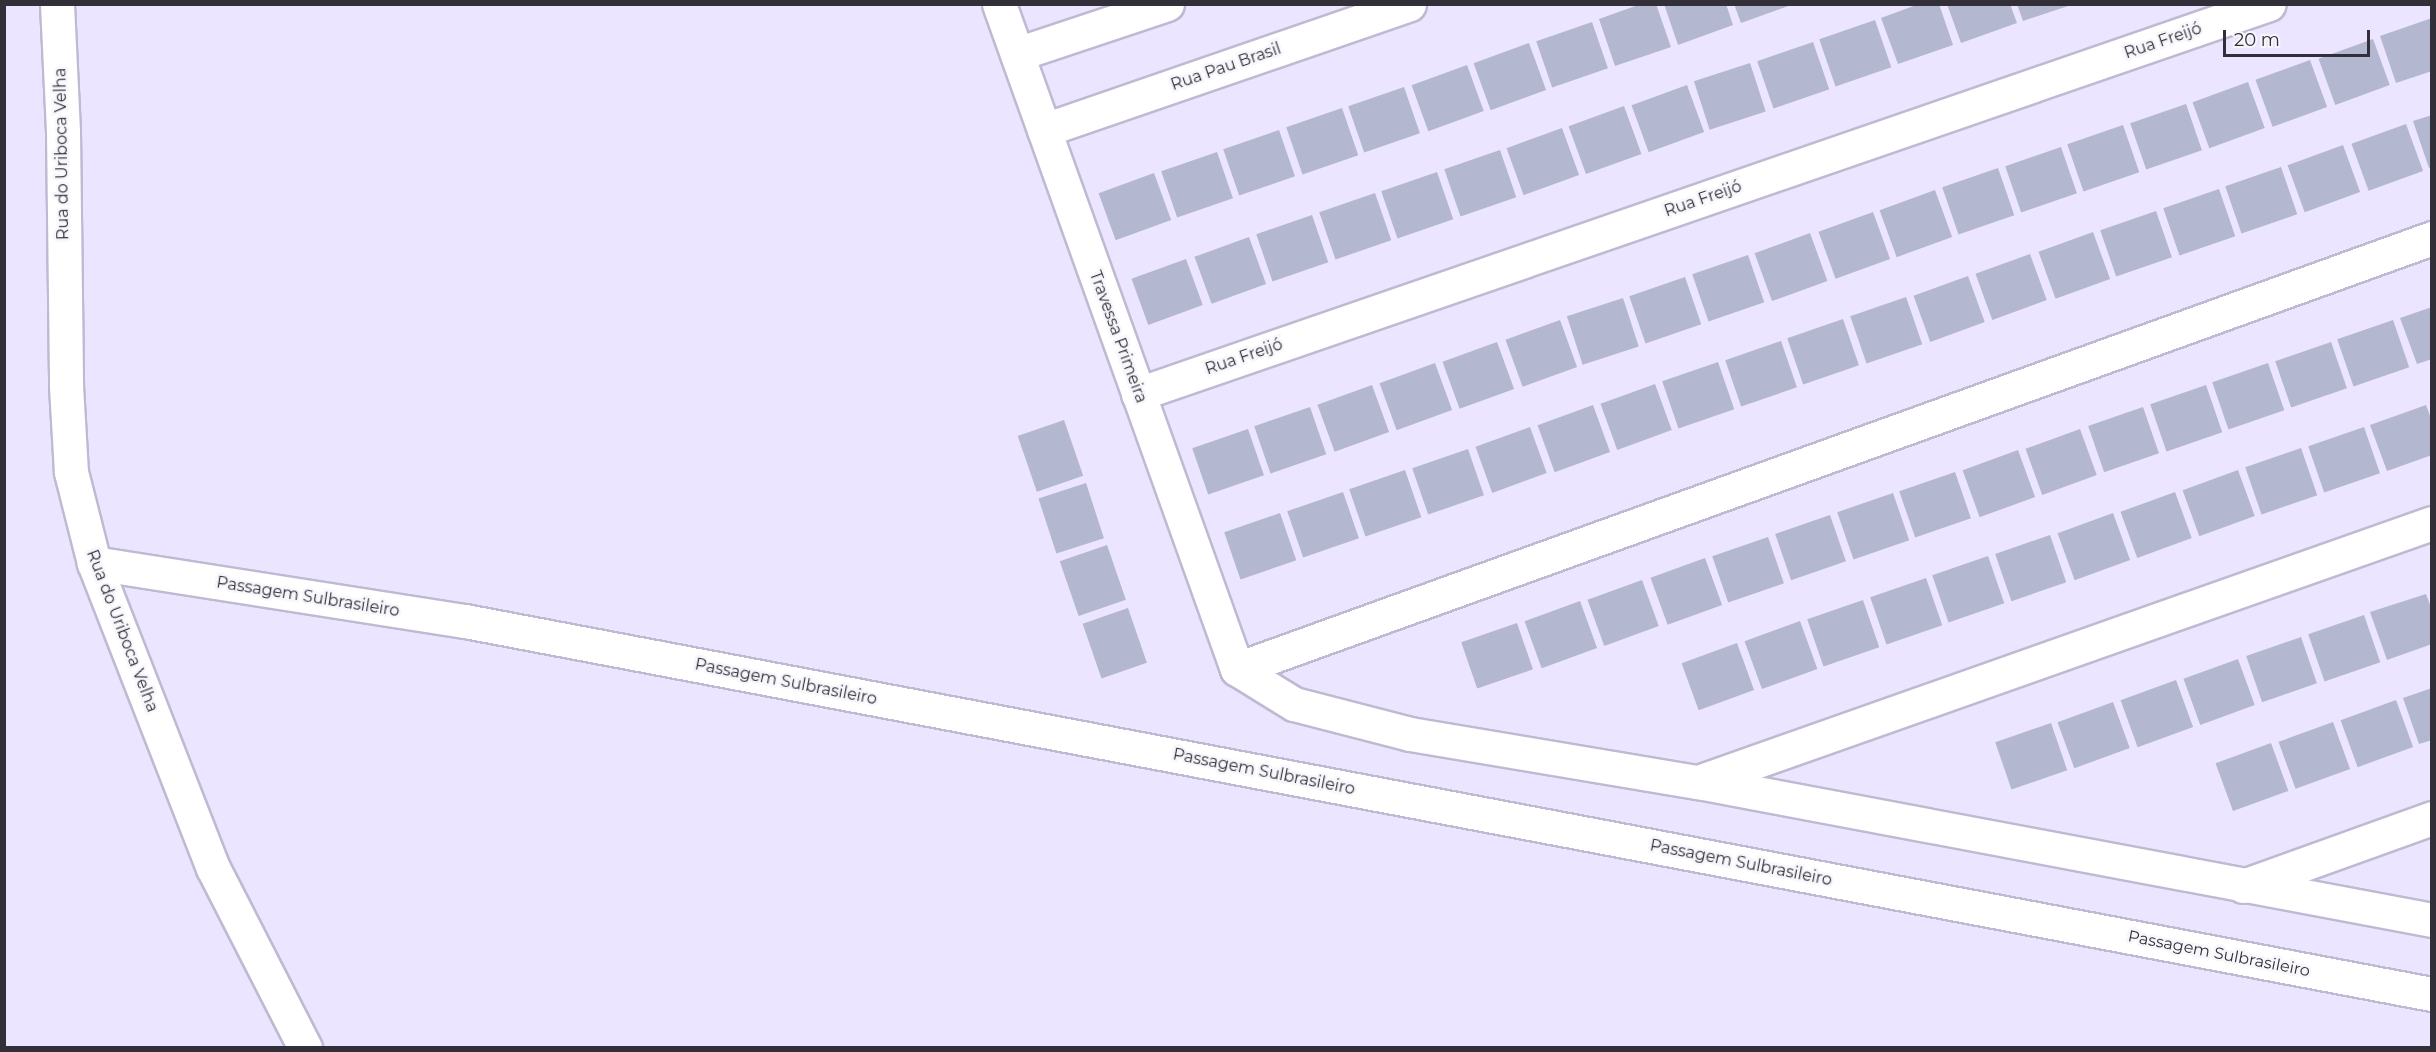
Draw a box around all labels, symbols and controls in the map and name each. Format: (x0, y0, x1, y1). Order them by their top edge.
scale bar (2226, 18, 2373, 56)
street label: Rua Freijó (2122, 19, 2204, 63)
text: 20 m (2234, 29, 2280, 51)
street label: Rua Pau Brasil (1168, 39, 1284, 95)
street label: Rua do Uriboca Velha (51, 68, 73, 240)
street label: Rua Freijó (1662, 177, 1744, 221)
street label: Travessa Primeira (1085, 268, 1151, 406)
street label: Rua Freijó (1203, 335, 1285, 379)
street label: Rua do Uriboca Velha (82, 547, 162, 715)
street label: Passagem Sulbrasileiro (215, 573, 401, 621)
street label: Passagem Sulbrasileiro (693, 655, 879, 709)
street label: Passagem Sulbrasileiro (1171, 745, 1357, 799)
street label: Passagem Sulbrasileiro (1648, 836, 1834, 890)
street label: Passagem Sulbrasileiro (2126, 927, 2312, 981)

